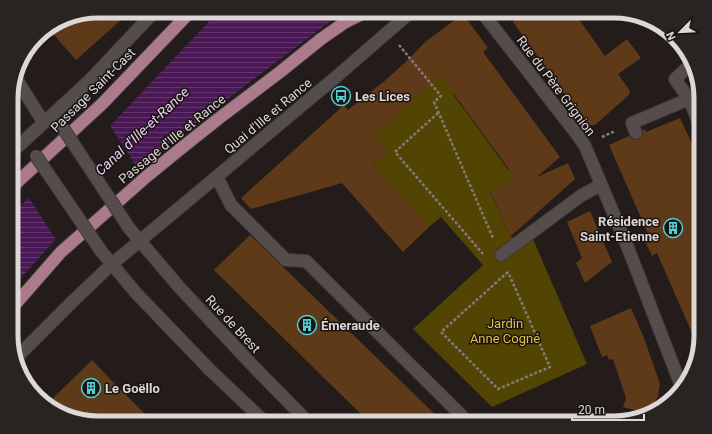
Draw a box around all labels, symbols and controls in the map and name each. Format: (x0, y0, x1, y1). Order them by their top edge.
north arrow (660, 12, 700, 52)
text: N (664, 29, 679, 42)
street label: Rue du Père Grignion (514, 33, 598, 139)
street label: Passage Saint-Cast (48, 45, 138, 135)
street label: Quai d'Ille et Rance (221, 75, 315, 157)
water label: Canal d'Ille-et-Rance (92, 84, 192, 178)
bus stop icon: Les Lices (330, 85, 352, 107)
place label: Les Lices (355, 89, 410, 104)
street label: Passage d'Ille et Rance (116, 91, 228, 187)
place label: Résidence Saint-Etienne (580, 214, 659, 244)
building icon: Résidence Saint-Etienne (662, 217, 684, 239)
street label: Rue de Brest (203, 292, 263, 356)
building icon: Émeraude (296, 314, 318, 336)
park label: Jardin Anne Cogné (470, 316, 540, 346)
place label: Émeraude (321, 318, 380, 333)
building icon: Le Goëllo (80, 377, 102, 399)
place label: Le Goëllo (105, 381, 160, 396)
scale bar (572, 396, 644, 422)
text: 20 m (578, 403, 605, 417)

